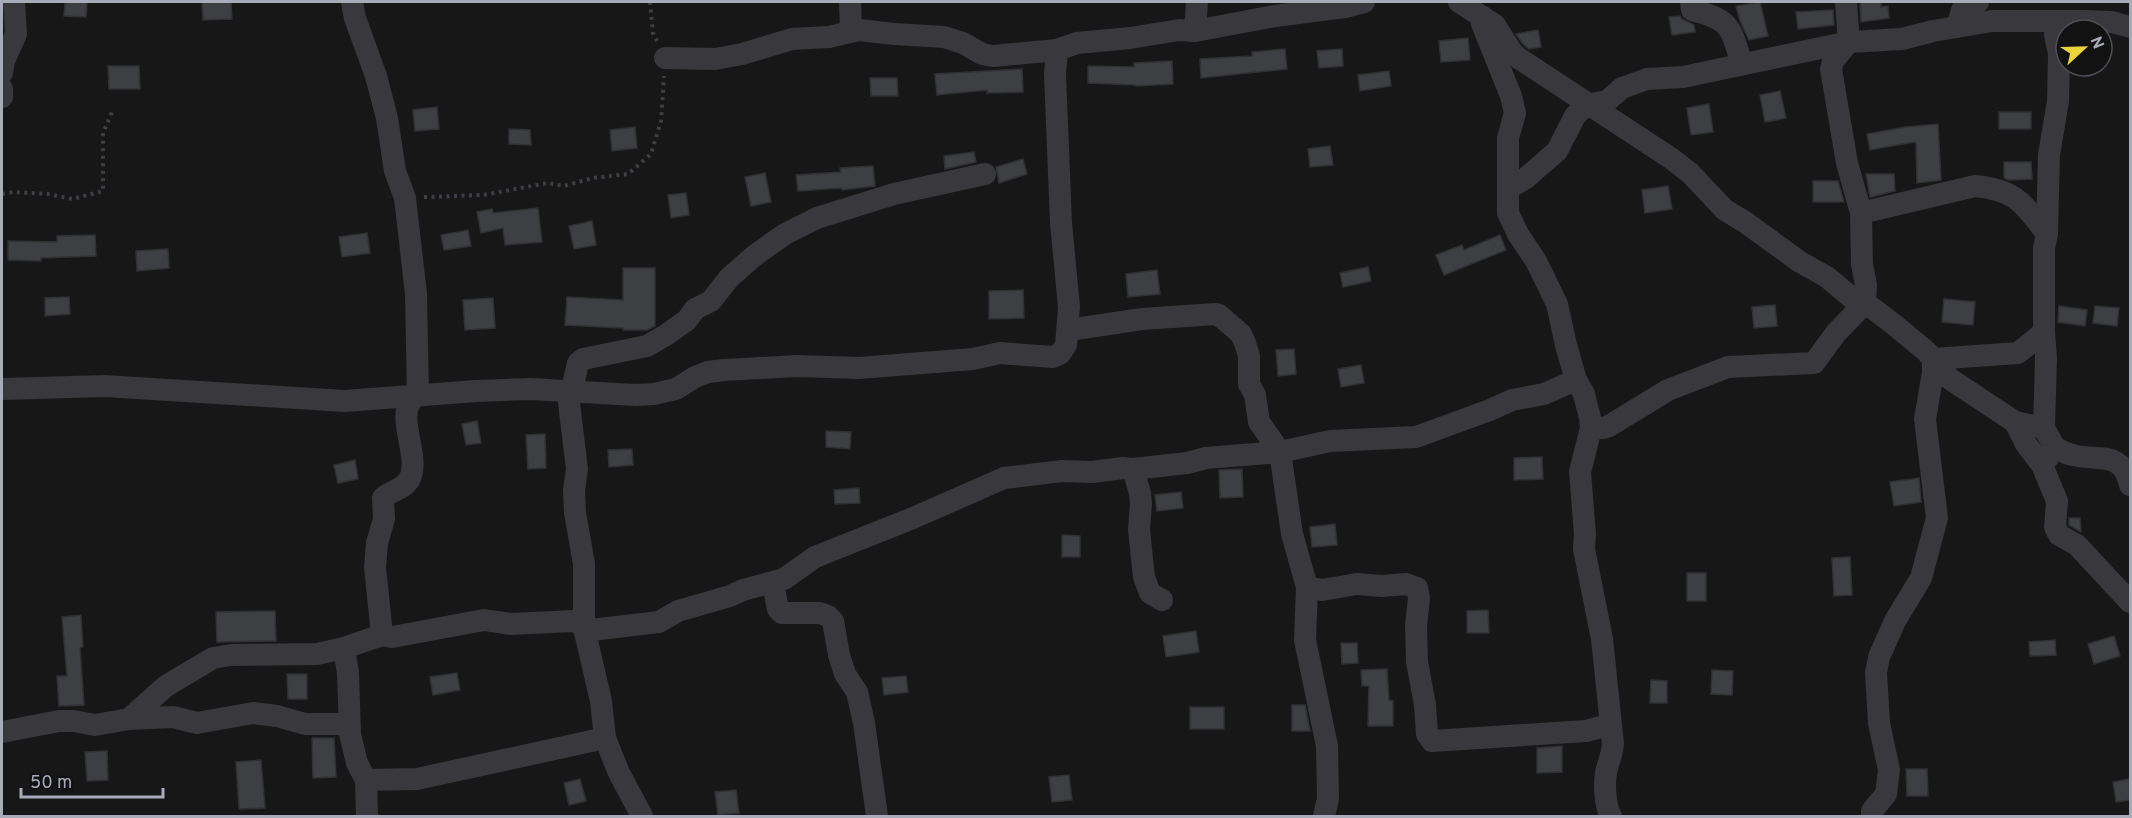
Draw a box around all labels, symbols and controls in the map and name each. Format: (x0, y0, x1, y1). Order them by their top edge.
north arrow (2054, 18, 2114, 78)
text: N (2085, 34, 2107, 52)
scale bar (21, 761, 164, 799)
text: 50 m (30, 772, 72, 795)

